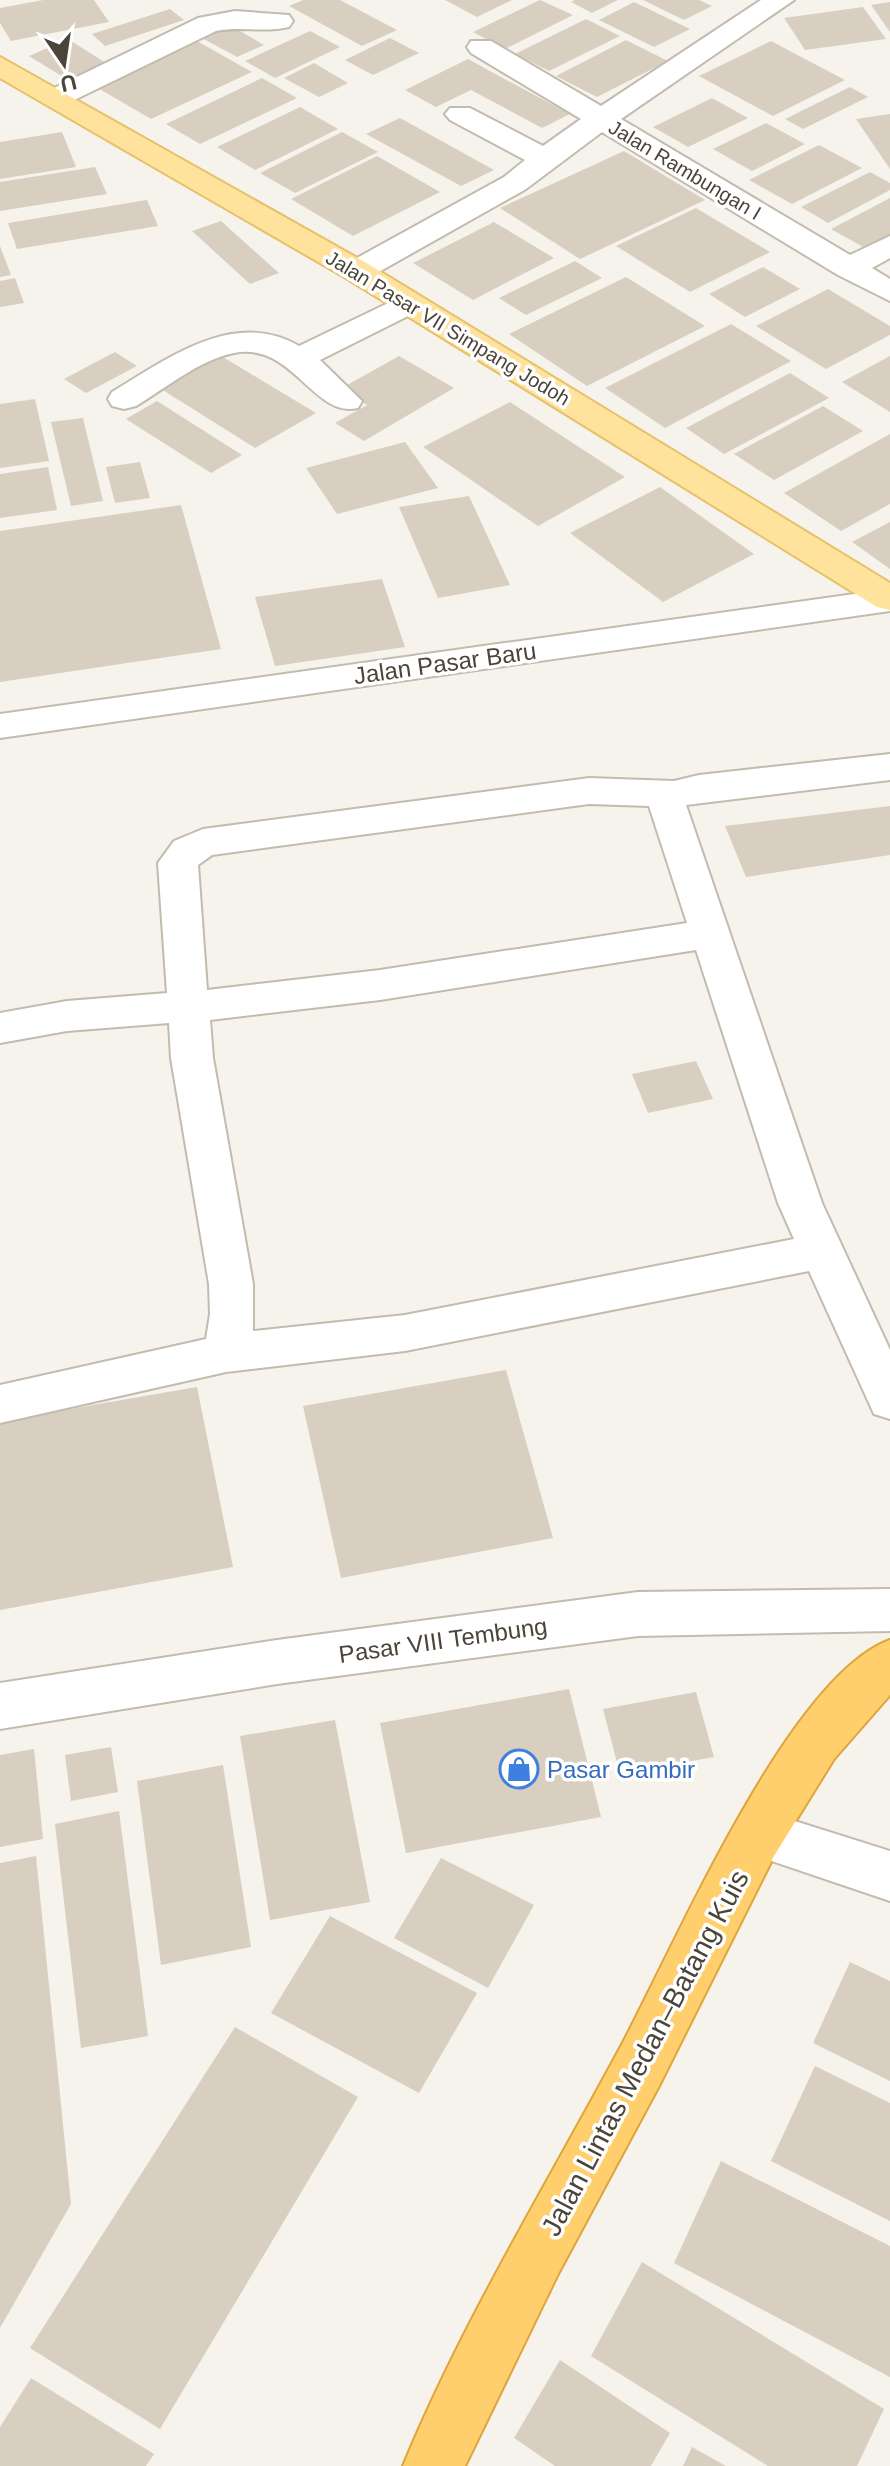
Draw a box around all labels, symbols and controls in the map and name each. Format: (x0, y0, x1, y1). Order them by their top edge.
north arrow (24, 24, 104, 104)
text: U (58, 69, 79, 97)
street label: Jalan Rambungan I (605, 116, 765, 224)
street label: Jalan Pasar VII Simpang Jodoh (322, 246, 574, 410)
street label: Jalan Pasar Baru (352, 637, 538, 689)
street label: Pasar VIII Tembung (337, 1612, 549, 1668)
shop icon: Pasar Gambir (498, 1748, 540, 1790)
place label: Pasar Gambir (547, 1756, 695, 1783)
street label: Jalan Lintas Medan–Batang Kuis (535, 1865, 755, 2241)

